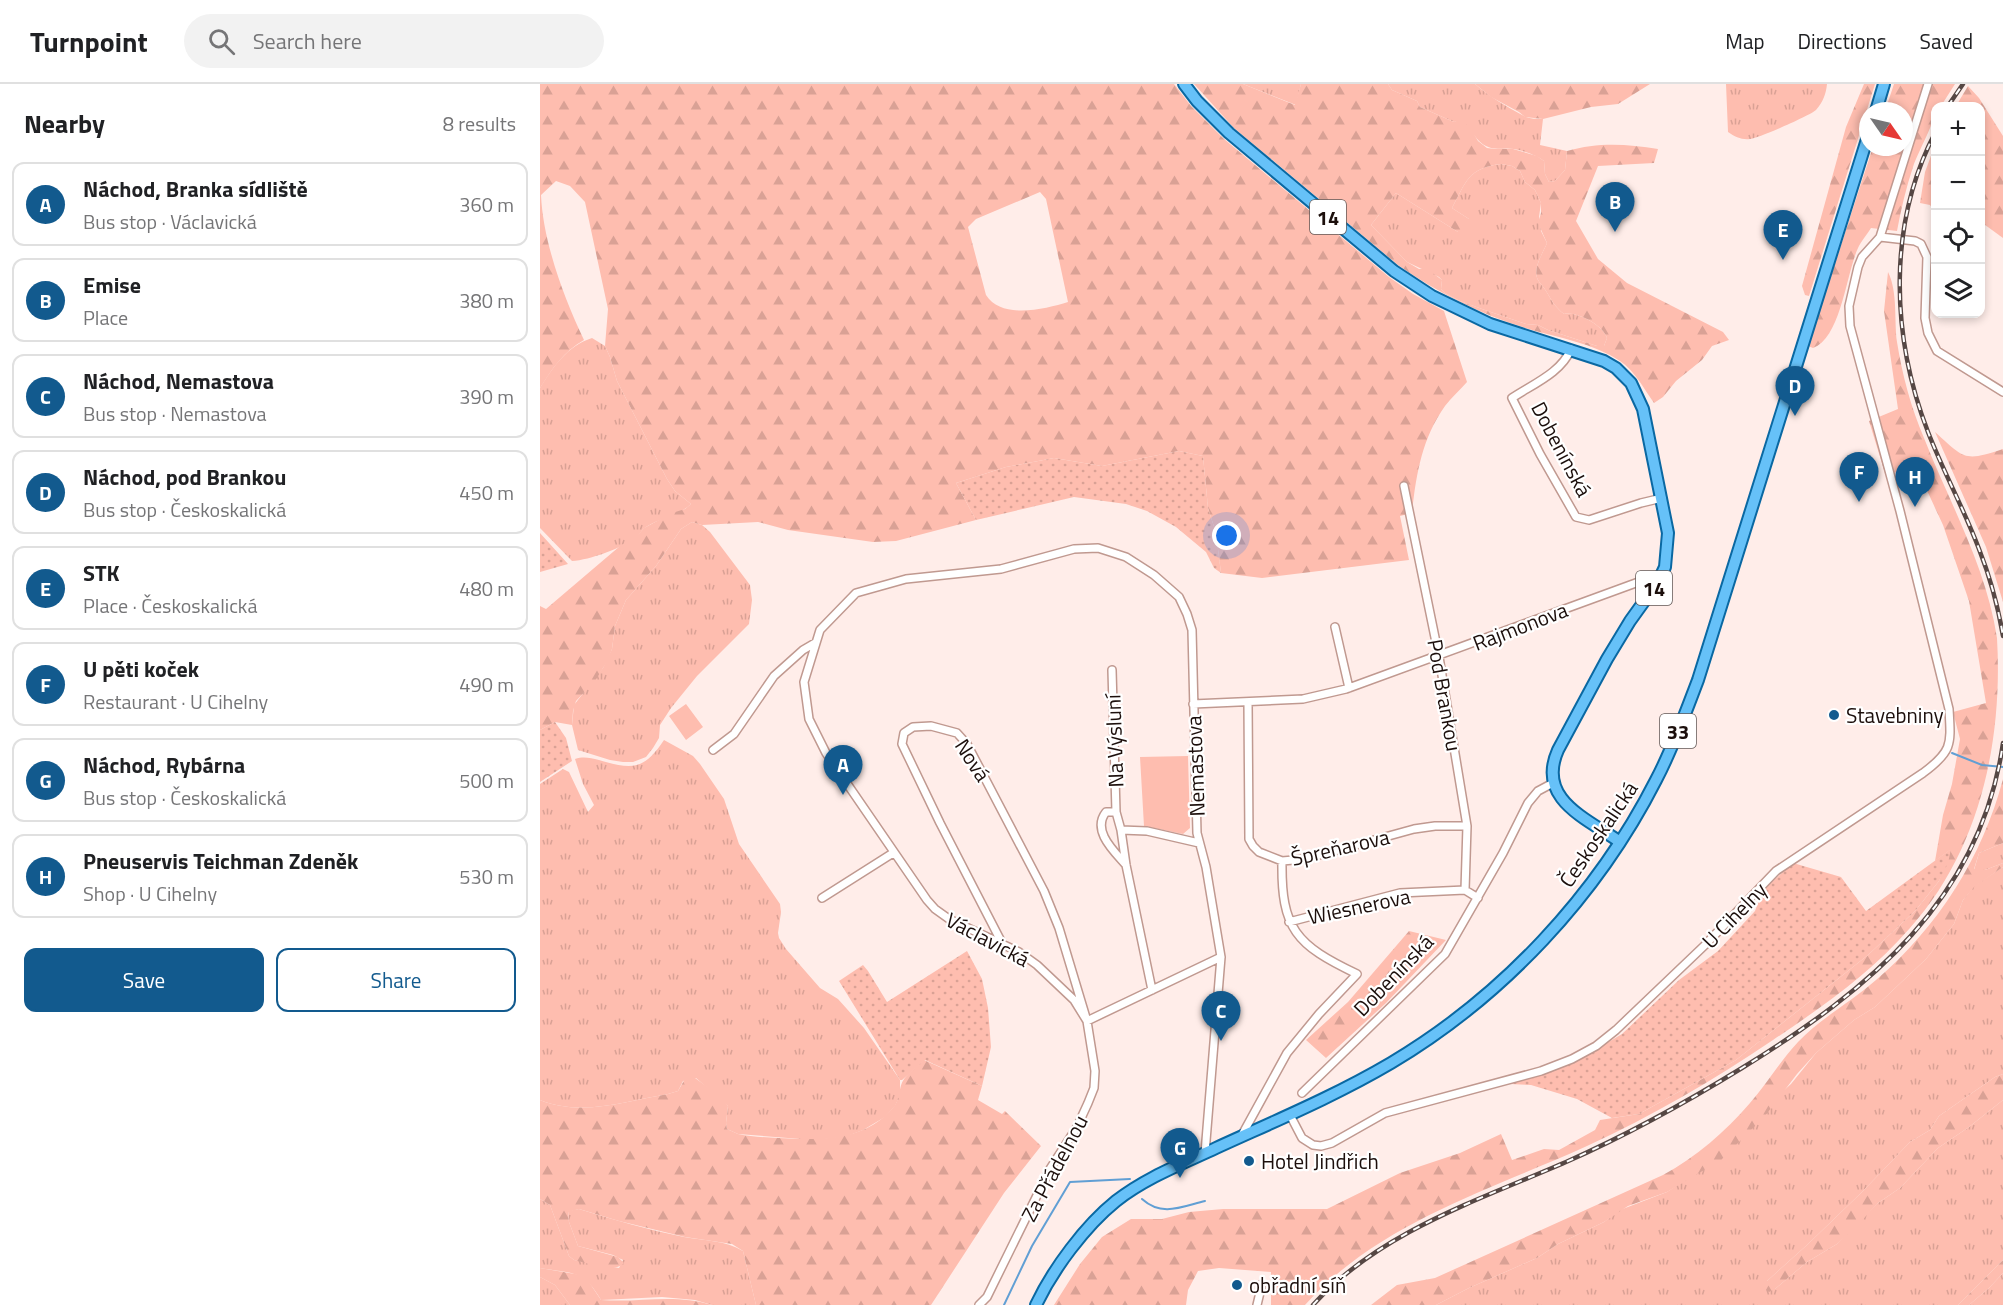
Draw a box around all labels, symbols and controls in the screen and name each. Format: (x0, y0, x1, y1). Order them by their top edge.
search box (184, 14, 604, 68)
text: Turnpoint (30, 20, 148, 63)
text: Search here (253, 24, 362, 58)
icon: search (205, 25, 238, 58)
text: Map (1725, 25, 1765, 57)
text: Directions (1798, 25, 1887, 57)
text: Saved (1920, 25, 1973, 57)
north arrow (1859, 102, 1913, 156)
map controls (1931, 102, 1985, 318)
button: + (1931, 102, 1985, 156)
text: Nearby (24, 104, 105, 143)
text: 8 results (443, 108, 516, 139)
button: − (1931, 156, 1985, 210)
text: Náchod, Branka sídliště (83, 172, 308, 206)
pin: B (1596, 182, 1634, 232)
text: A (39, 189, 52, 220)
text: 360 m (459, 189, 514, 220)
road number: 14 (1310, 200, 1346, 234)
text: Bus stop · Václavická (83, 206, 257, 237)
pin: E (1764, 210, 1802, 260)
button: locate (1931, 210, 1985, 264)
button: layers (1931, 264, 1985, 318)
text: Emise (83, 268, 141, 302)
text: B (39, 285, 52, 316)
text: 380 m (459, 285, 514, 316)
text: Place (83, 302, 128, 333)
text: Náchod, Nemastova (83, 364, 274, 398)
pin: D (1776, 366, 1814, 416)
text: C (40, 381, 51, 412)
text: 390 m (459, 381, 514, 412)
street label: Dobenínská (1524, 396, 1601, 503)
text: Bus stop · Nemastova (83, 398, 267, 429)
pin: F (1840, 452, 1878, 502)
pin: H (1896, 458, 1934, 507)
text: Náchod, pod Brankou (83, 460, 286, 494)
text: D (39, 477, 52, 508)
text: 450 m (459, 477, 514, 508)
text: Bus stop · Českoskalická (83, 494, 286, 525)
your location (1212, 521, 1241, 550)
text: STK (83, 556, 120, 590)
road number: 14 (1636, 571, 1672, 605)
text: E (40, 573, 51, 604)
text: 480 m (459, 573, 514, 604)
text: Place · Českoskalická (83, 590, 257, 621)
street label: Rajmonova (1468, 593, 1573, 659)
street label: Pod Brankou (1419, 636, 1471, 754)
text: U pěti koček (83, 652, 199, 686)
text: F (40, 669, 51, 700)
text: 490 m (459, 669, 514, 700)
text: Restaurant · U Cihelny (83, 686, 268, 717)
street label: Na Výsluní (1096, 693, 1132, 788)
place label: Stavebniny (1846, 699, 1944, 731)
marker: Stavebniny (1827, 708, 1841, 722)
street label: Nemastova (1177, 714, 1213, 817)
road number: 33 (1660, 714, 1696, 748)
street label: Nová (947, 732, 999, 788)
pin: A (824, 746, 862, 795)
text: Náchod, Rybárna (83, 748, 245, 782)
text: G (39, 765, 52, 796)
text: 500 m (459, 765, 514, 796)
street label: Českoskalická (1551, 774, 1646, 893)
text: Bus stop · Českoskalická (83, 782, 286, 813)
street label: Špreňarova (1288, 820, 1393, 874)
text: Pneuservis Teichman Zdeněk (83, 844, 358, 878)
text: H (39, 861, 52, 892)
text: 530 m (459, 861, 514, 892)
street label: U Cihelny (1694, 874, 1774, 956)
text: Shop · U Cihelny (83, 878, 217, 909)
street label: Wiesnerova (1305, 879, 1414, 932)
street label: Václavická (940, 904, 1036, 975)
street label: Dobenínská (1345, 926, 1441, 1023)
button: Save (24, 948, 264, 1012)
button: Share (276, 948, 516, 1012)
pin: C (1202, 992, 1240, 1041)
street label: Za Přádelnou (1012, 1109, 1096, 1227)
pin: G (1160, 1128, 1200, 1178)
place label: Hotel Jindřich (1261, 1145, 1379, 1177)
marker: Hotel Jindřich (1242, 1154, 1256, 1168)
place label: obřadní síň (1249, 1269, 1346, 1301)
marker: obřadní síň (1230, 1278, 1244, 1292)

